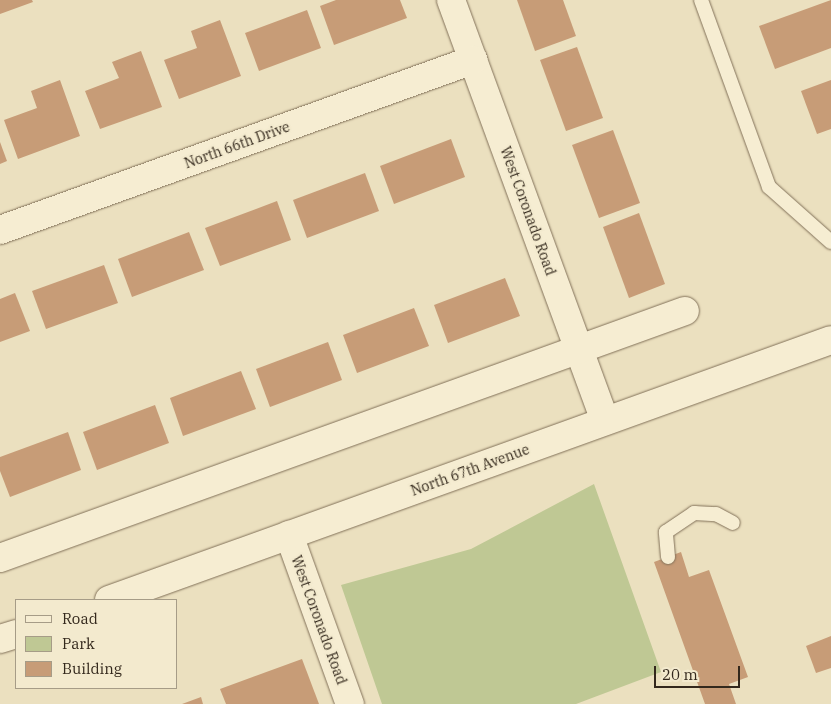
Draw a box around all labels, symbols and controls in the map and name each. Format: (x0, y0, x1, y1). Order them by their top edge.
street label: North 66th Drive (182, 118, 292, 172)
street label: West Coronado Road (497, 144, 559, 278)
street label: North 67th Avenue (408, 441, 532, 499)
street label: West Coronado Road (288, 553, 350, 687)
legend (15, 599, 178, 689)
text: Road (62, 609, 98, 628)
text: Park (62, 634, 95, 653)
scale bar (656, 656, 742, 688)
text: Building (62, 659, 122, 678)
text: 20 m (662, 665, 698, 684)

